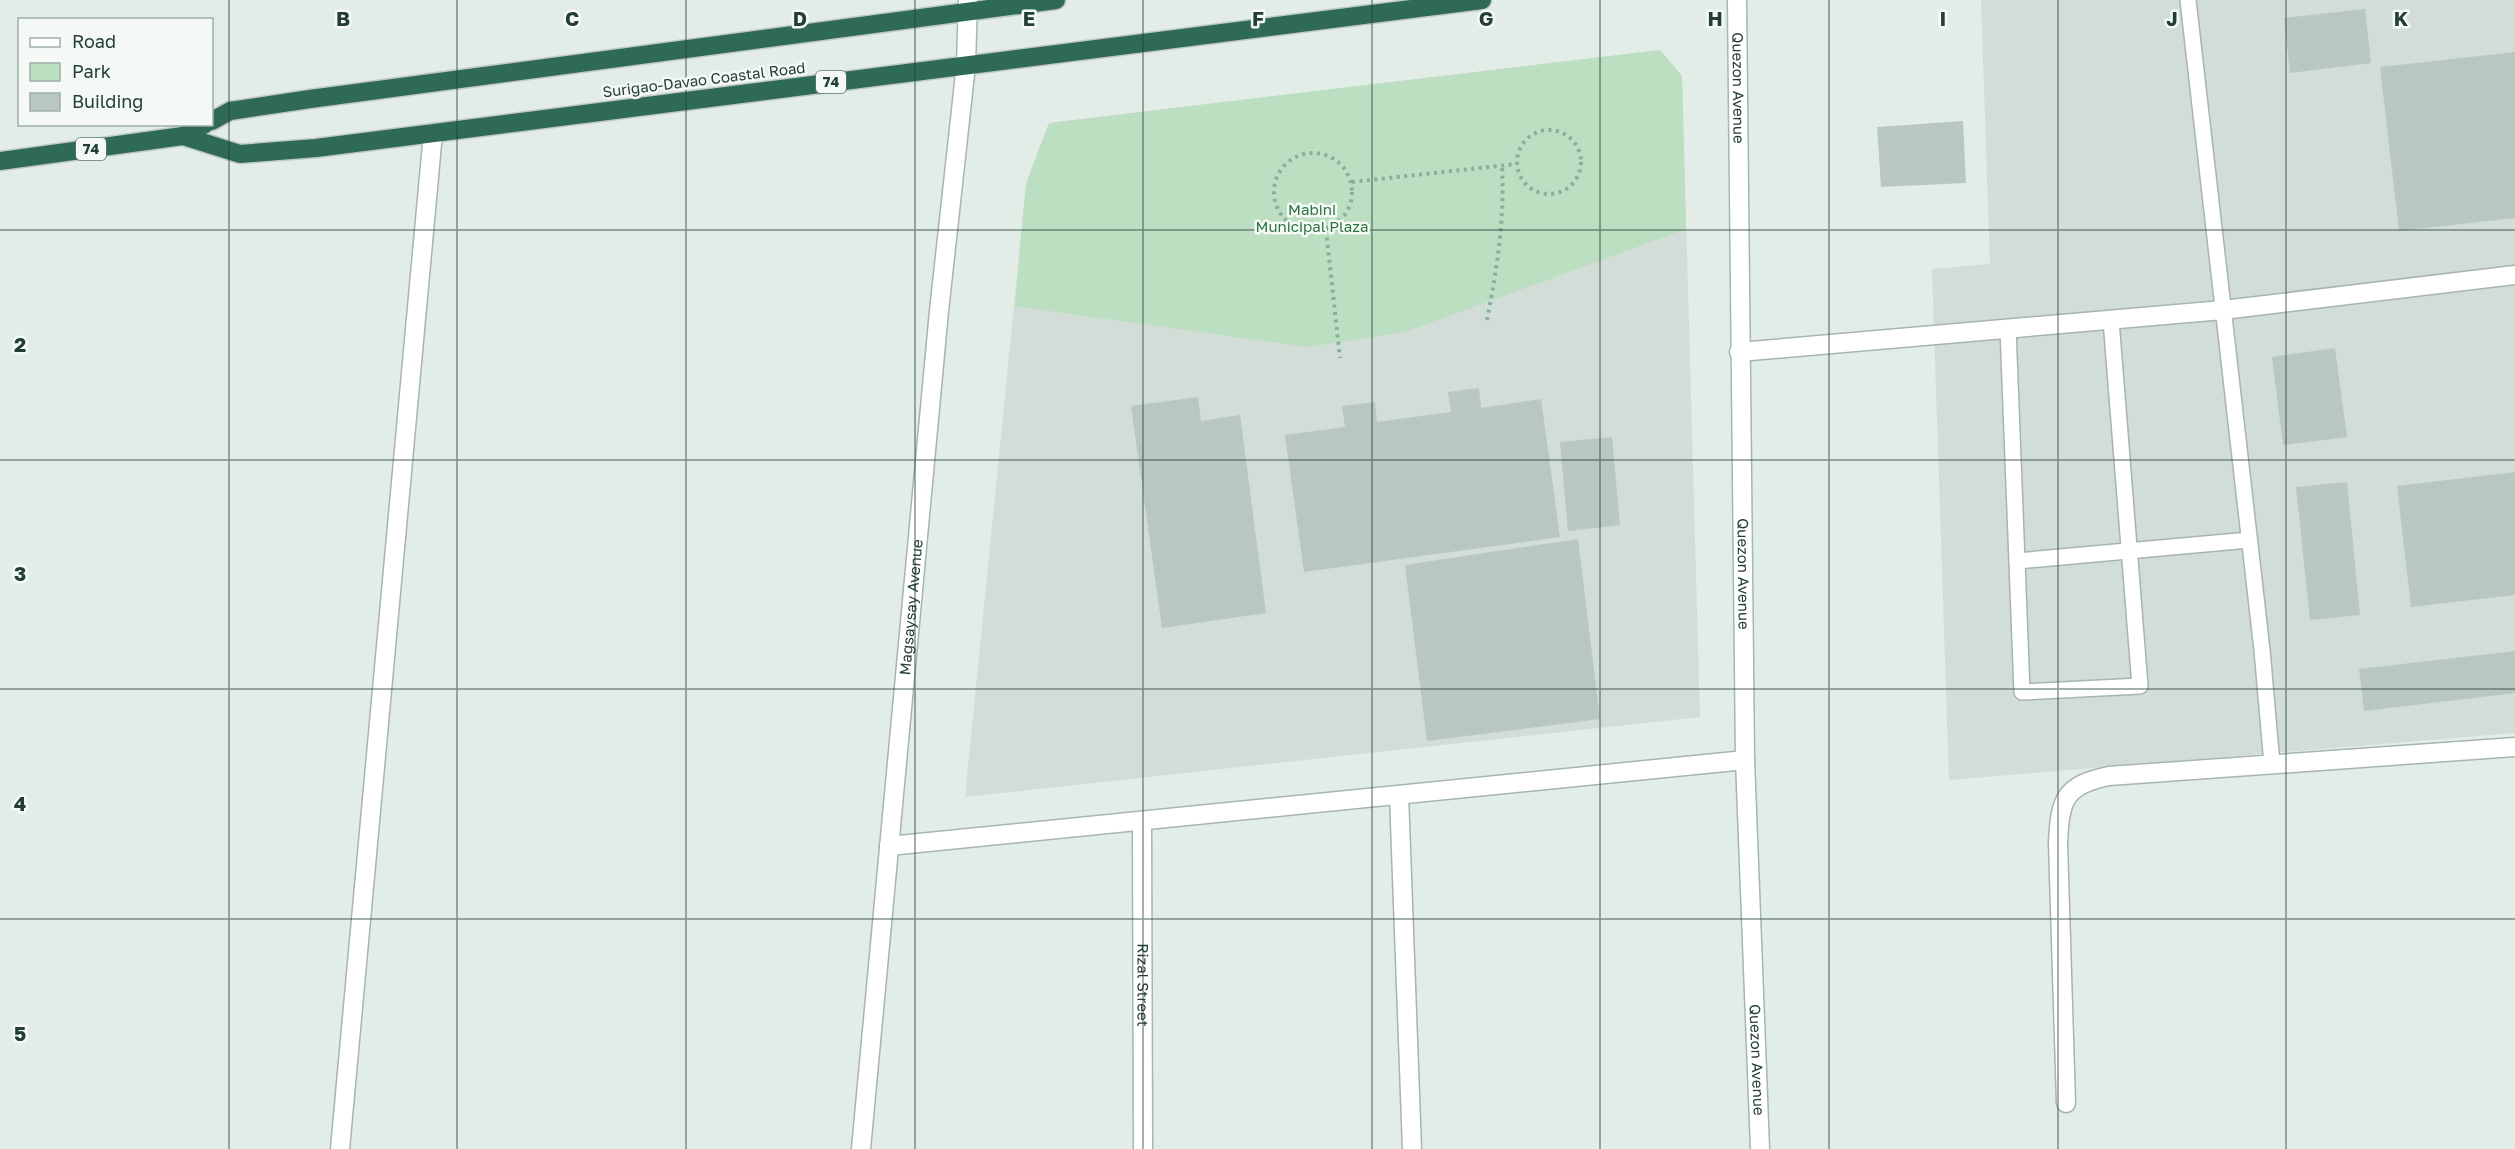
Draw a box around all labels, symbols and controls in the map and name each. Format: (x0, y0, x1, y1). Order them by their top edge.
text: B (336, 6, 350, 30)
text: C (565, 6, 579, 30)
text: D (793, 6, 807, 30)
text: E (1023, 6, 1035, 30)
text: F (1252, 6, 1264, 30)
text: G (1479, 6, 1493, 30)
text: H (1707, 6, 1723, 30)
text: I (1940, 6, 1946, 30)
text: J (2166, 6, 2178, 30)
text: K (2394, 6, 2409, 30)
legend (18, 18, 213, 126)
text: Road (72, 30, 116, 52)
street label: Quezon Avenue (1729, 32, 1749, 144)
street label: Surigao-Davao Coastal Road (601, 58, 806, 100)
text: Park (72, 60, 111, 82)
road number: 74 (816, 71, 846, 93)
text: Building (72, 90, 143, 112)
road number: 74 (76, 138, 106, 160)
park label: Mabini Municipal Plaza (1256, 200, 1368, 235)
text: 2 (14, 332, 26, 356)
street label: Quezon Avenue (1734, 518, 1754, 630)
street label: Magsaysay Avenue (895, 538, 926, 676)
text: 3 (14, 561, 26, 585)
text: 4 (14, 791, 26, 815)
street label: Rizal Street (1134, 943, 1153, 1027)
street label: Quezon Avenue (1746, 1004, 1769, 1116)
text: 5 (14, 1021, 26, 1045)

